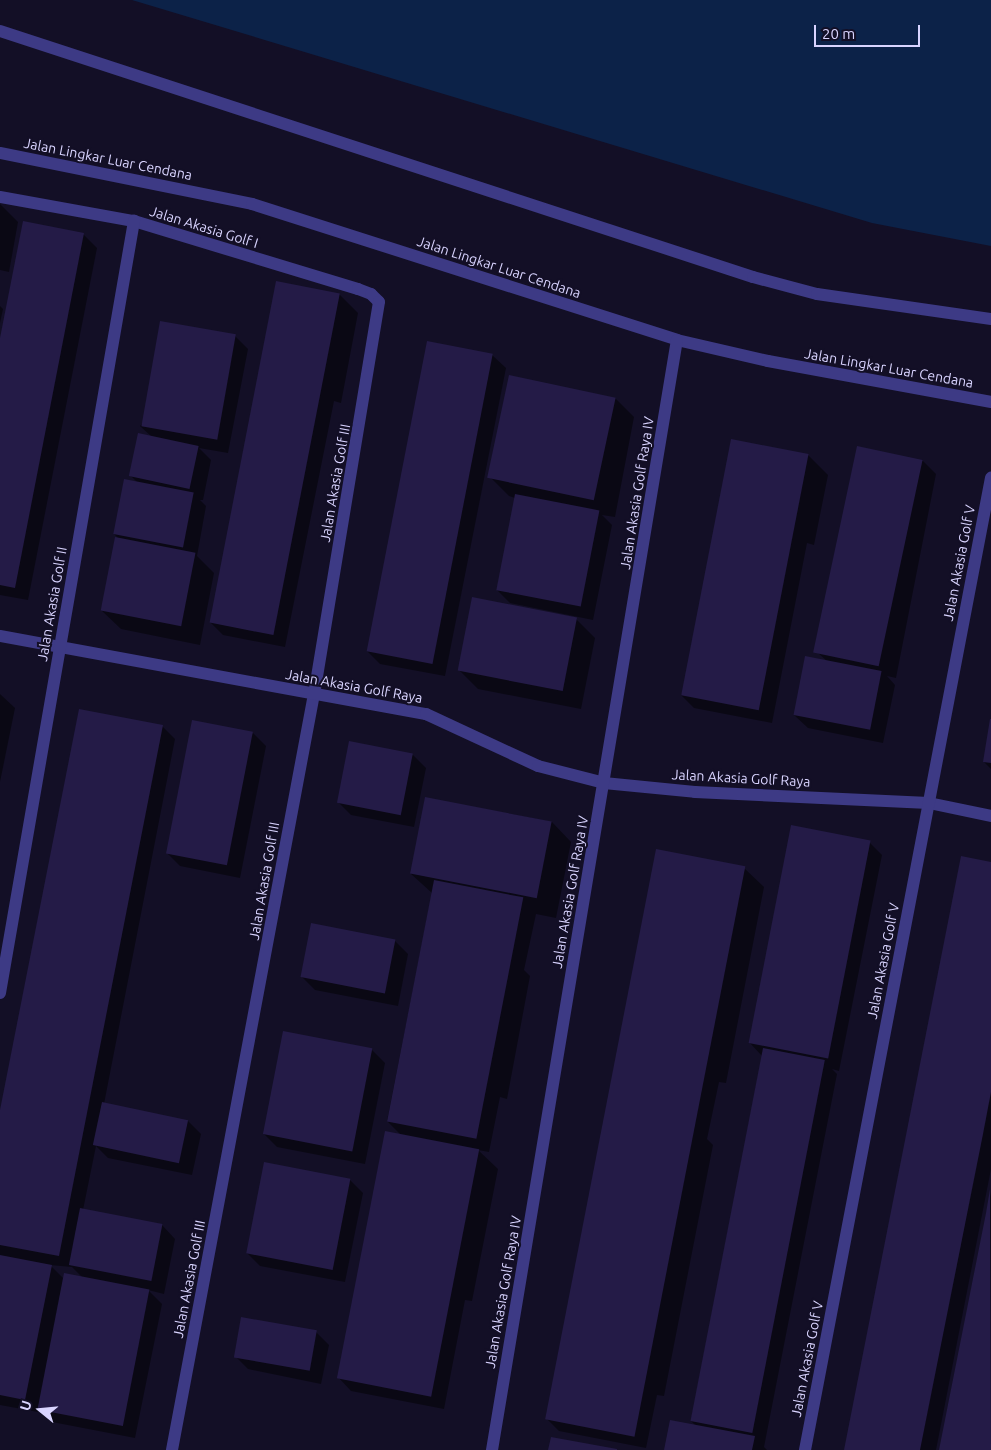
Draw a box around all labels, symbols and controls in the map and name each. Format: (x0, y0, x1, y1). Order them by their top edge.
scale bar (816, 15, 922, 47)
text: 20 m (822, 25, 855, 42)
street label: Jalan Lingkar Luar Cendana (22, 134, 194, 184)
street label: Jalan Akasia Golf I (148, 202, 260, 252)
street label: Jalan Lingkar Luar Cendana (415, 233, 583, 301)
street label: Jalan Lingkar Luar Cendana (803, 345, 975, 391)
street label: Jalan Akasia Golf Raya IV (617, 415, 657, 571)
street label: Jalan Akasia Golf III (316, 423, 354, 543)
street label: Jalan Akasia Golf V (939, 503, 979, 623)
street label: Jalan Akasia Golf II (34, 545, 70, 663)
street label: Jalan Akasia Golf Raya (284, 666, 424, 706)
street label: Jalan Akasia Golf Raya (671, 766, 811, 790)
street label: Jalan Akasia Golf Raya IV (548, 814, 592, 970)
street label: Jalan Akasia Golf III (245, 821, 283, 941)
street label: Jalan Akasia Golf V (863, 901, 903, 1021)
street label: Jalan Akasia Golf Raya IV (481, 1214, 525, 1370)
street label: Jalan Akasia Golf III (169, 1219, 209, 1339)
street label: Jalan Akasia Golf V (787, 1299, 827, 1419)
north arrow (15, 1385, 65, 1435)
text: U (17, 1399, 35, 1413)

